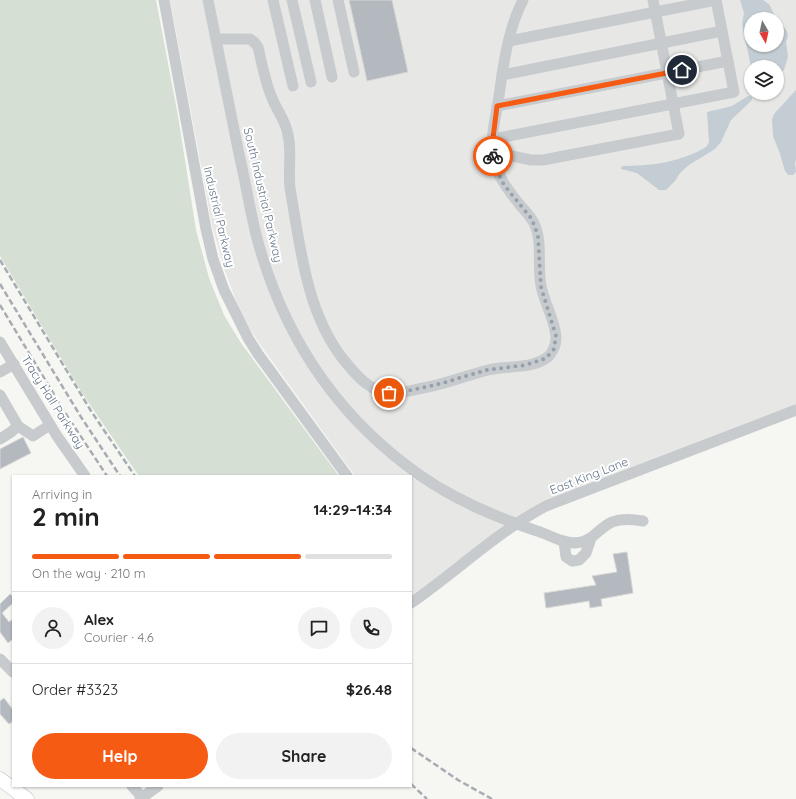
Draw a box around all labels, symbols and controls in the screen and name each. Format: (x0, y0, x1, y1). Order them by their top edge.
north arrow (744, 12, 784, 52)
map controls (744, 12, 784, 100)
pin (665, 53, 699, 87)
icon: home (671, 59, 693, 81)
button: layers (744, 60, 784, 100)
street label: South Industrial Parkway (241, 126, 286, 264)
courier (473, 136, 513, 176)
icon: bike (482, 145, 504, 167)
street label: Industrial Parkway (201, 165, 238, 269)
street label: Tracy Hall Parkway (18, 352, 88, 451)
pin (372, 376, 406, 410)
icon: bag (378, 382, 400, 404)
street label: East King Lane (547, 454, 630, 497)
text: Arriving in (32, 486, 92, 502)
text: 2 min (32, 500, 100, 533)
text: 14:29–14:34 (313, 500, 392, 519)
text: On the way · 210 m (32, 565, 146, 581)
button: person (32, 607, 74, 649)
button: chat (298, 607, 340, 649)
button: phone (350, 607, 392, 649)
text: Alex (84, 610, 114, 629)
text: Courier · 4.6 (84, 629, 154, 645)
text: Order #3323 (32, 680, 118, 699)
text: $26.48 (346, 680, 392, 699)
button: Help (32, 733, 208, 779)
button: Share (216, 733, 392, 779)

